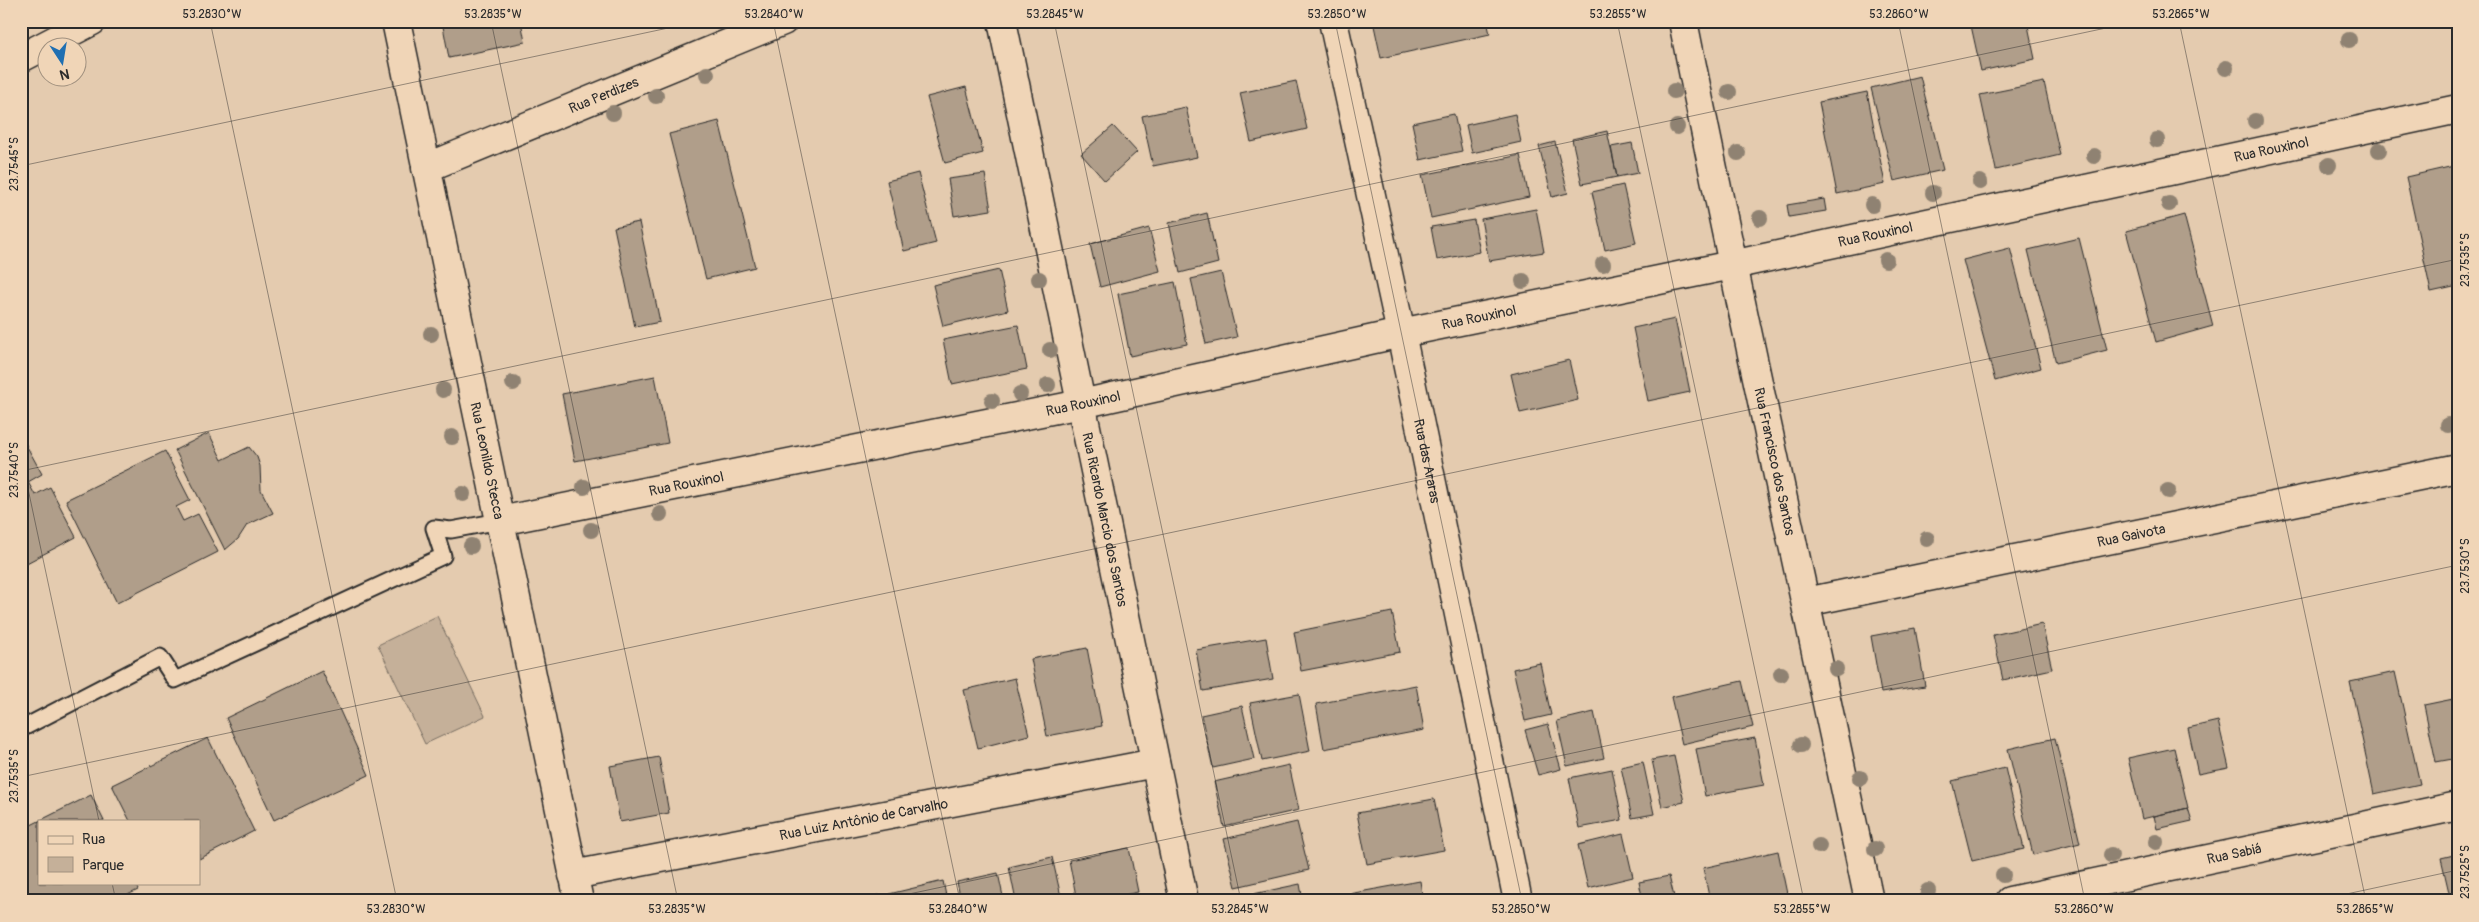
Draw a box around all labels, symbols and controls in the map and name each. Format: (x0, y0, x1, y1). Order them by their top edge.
text: 53.2830°W (183, 7, 241, 22)
text: 53.2835°W (464, 7, 522, 22)
text: 53.2840°W (744, 7, 804, 22)
text: 53.2845°W (1026, 7, 1084, 22)
text: 53.2850°W (1308, 7, 1366, 22)
text: 53.2855°W (1589, 7, 1647, 22)
text: 53.2860°W (1869, 7, 1929, 22)
text: 53.2865°W (2152, 7, 2210, 22)
north arrow (38, 38, 88, 88)
text: N (58, 65, 71, 84)
street label: Rua Perdizes (566, 73, 642, 117)
street label: Rua Rouxinol (2232, 133, 2310, 165)
text: 23.7545°S (7, 137, 22, 191)
street label: Rua Rouxinol (1837, 218, 1914, 250)
text: 23.7535°S (2458, 233, 2473, 287)
street label: Rua Rouxinol (1440, 301, 1518, 333)
street label: Rua Francisco dos Santos (1751, 386, 1799, 538)
street label: Rua Rouxinol (1044, 387, 1122, 419)
street label: Rua Leonildo Stecca (467, 400, 508, 521)
street label: Rua das Araras (1410, 417, 1444, 505)
street label: Rua Ricardo Marcio dos Santos (1079, 431, 1132, 609)
text: 23.7540°S (7, 442, 22, 498)
street label: Rua Rouxinol (647, 468, 725, 499)
street label: Rua Gaivota (2095, 520, 2167, 550)
text: 23.7530°S (2458, 538, 2473, 594)
text: 23.7535°S (7, 749, 22, 803)
street label: Rua Luiz Antônio de Carvalho (778, 794, 950, 844)
legend (38, 820, 200, 884)
text: Rua (82, 830, 105, 849)
street label: Rua Sabiá (2205, 839, 2263, 868)
text: 23.7525°S (2458, 845, 2473, 899)
text: Parque (82, 856, 125, 875)
text: 53.2830°W (367, 902, 425, 917)
text: 53.2835°W (648, 902, 706, 917)
text: 53.2840°W (928, 902, 988, 917)
text: 53.2845°W (1211, 902, 1269, 917)
text: 53.2850°W (1492, 902, 1550, 917)
text: 53.2855°W (1773, 902, 1831, 917)
text: 53.2860°W (2054, 902, 2114, 917)
text: 53.2865°W (2336, 902, 2394, 917)

